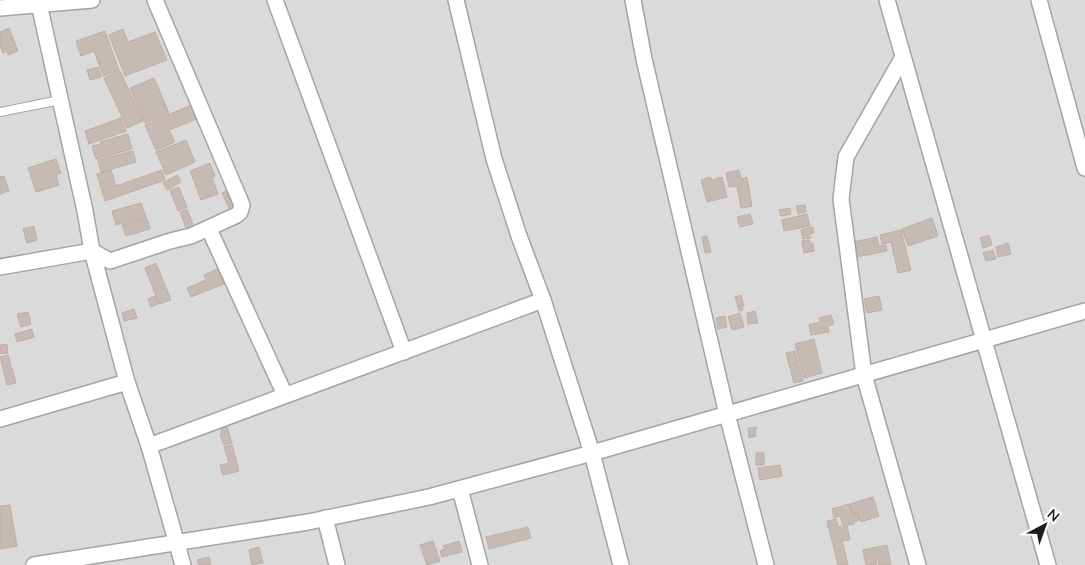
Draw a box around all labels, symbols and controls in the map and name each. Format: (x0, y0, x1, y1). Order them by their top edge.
north arrow (1020, 500, 1070, 550)
text: N (1044, 505, 1063, 525)

